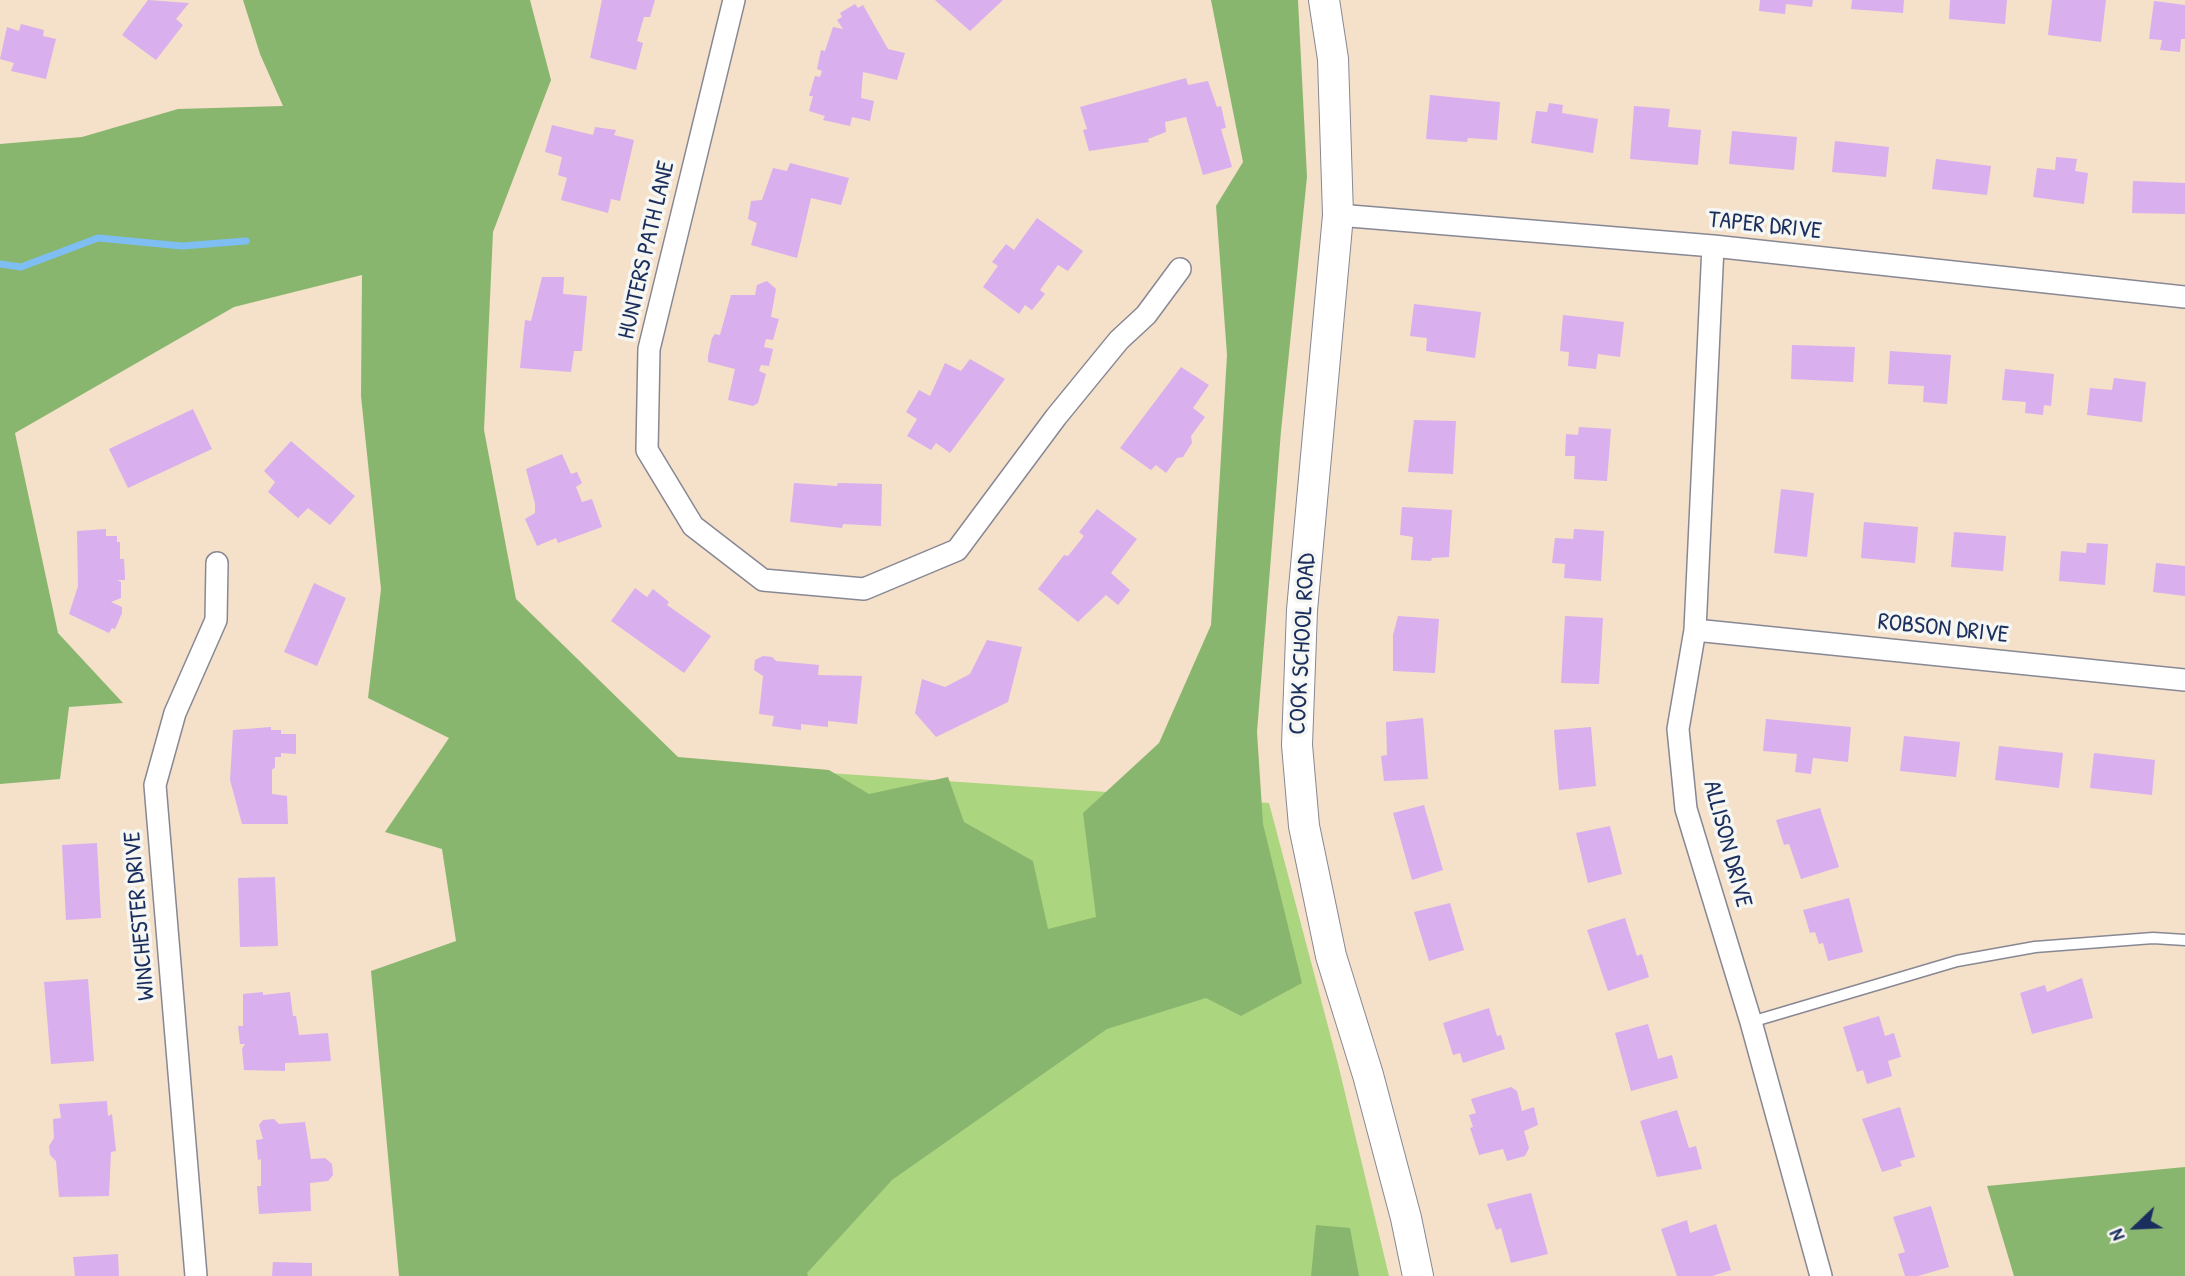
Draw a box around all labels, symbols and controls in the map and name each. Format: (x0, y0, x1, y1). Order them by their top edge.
street label: HUNTERS PATH LANE (613, 158, 681, 342)
street label: TAPER DRIVE (1707, 206, 1823, 246)
street label: COOK SCHOOL ROAD (1284, 552, 1322, 736)
street label: ROBSON DRIVE (1876, 608, 2010, 650)
street label: ALLISON DRIVE (1696, 778, 1758, 910)
street label: WINCHESTER DRIVE (118, 830, 162, 1002)
north arrow (2101, 1192, 2171, 1262)
text: N (2103, 1225, 2131, 1245)

